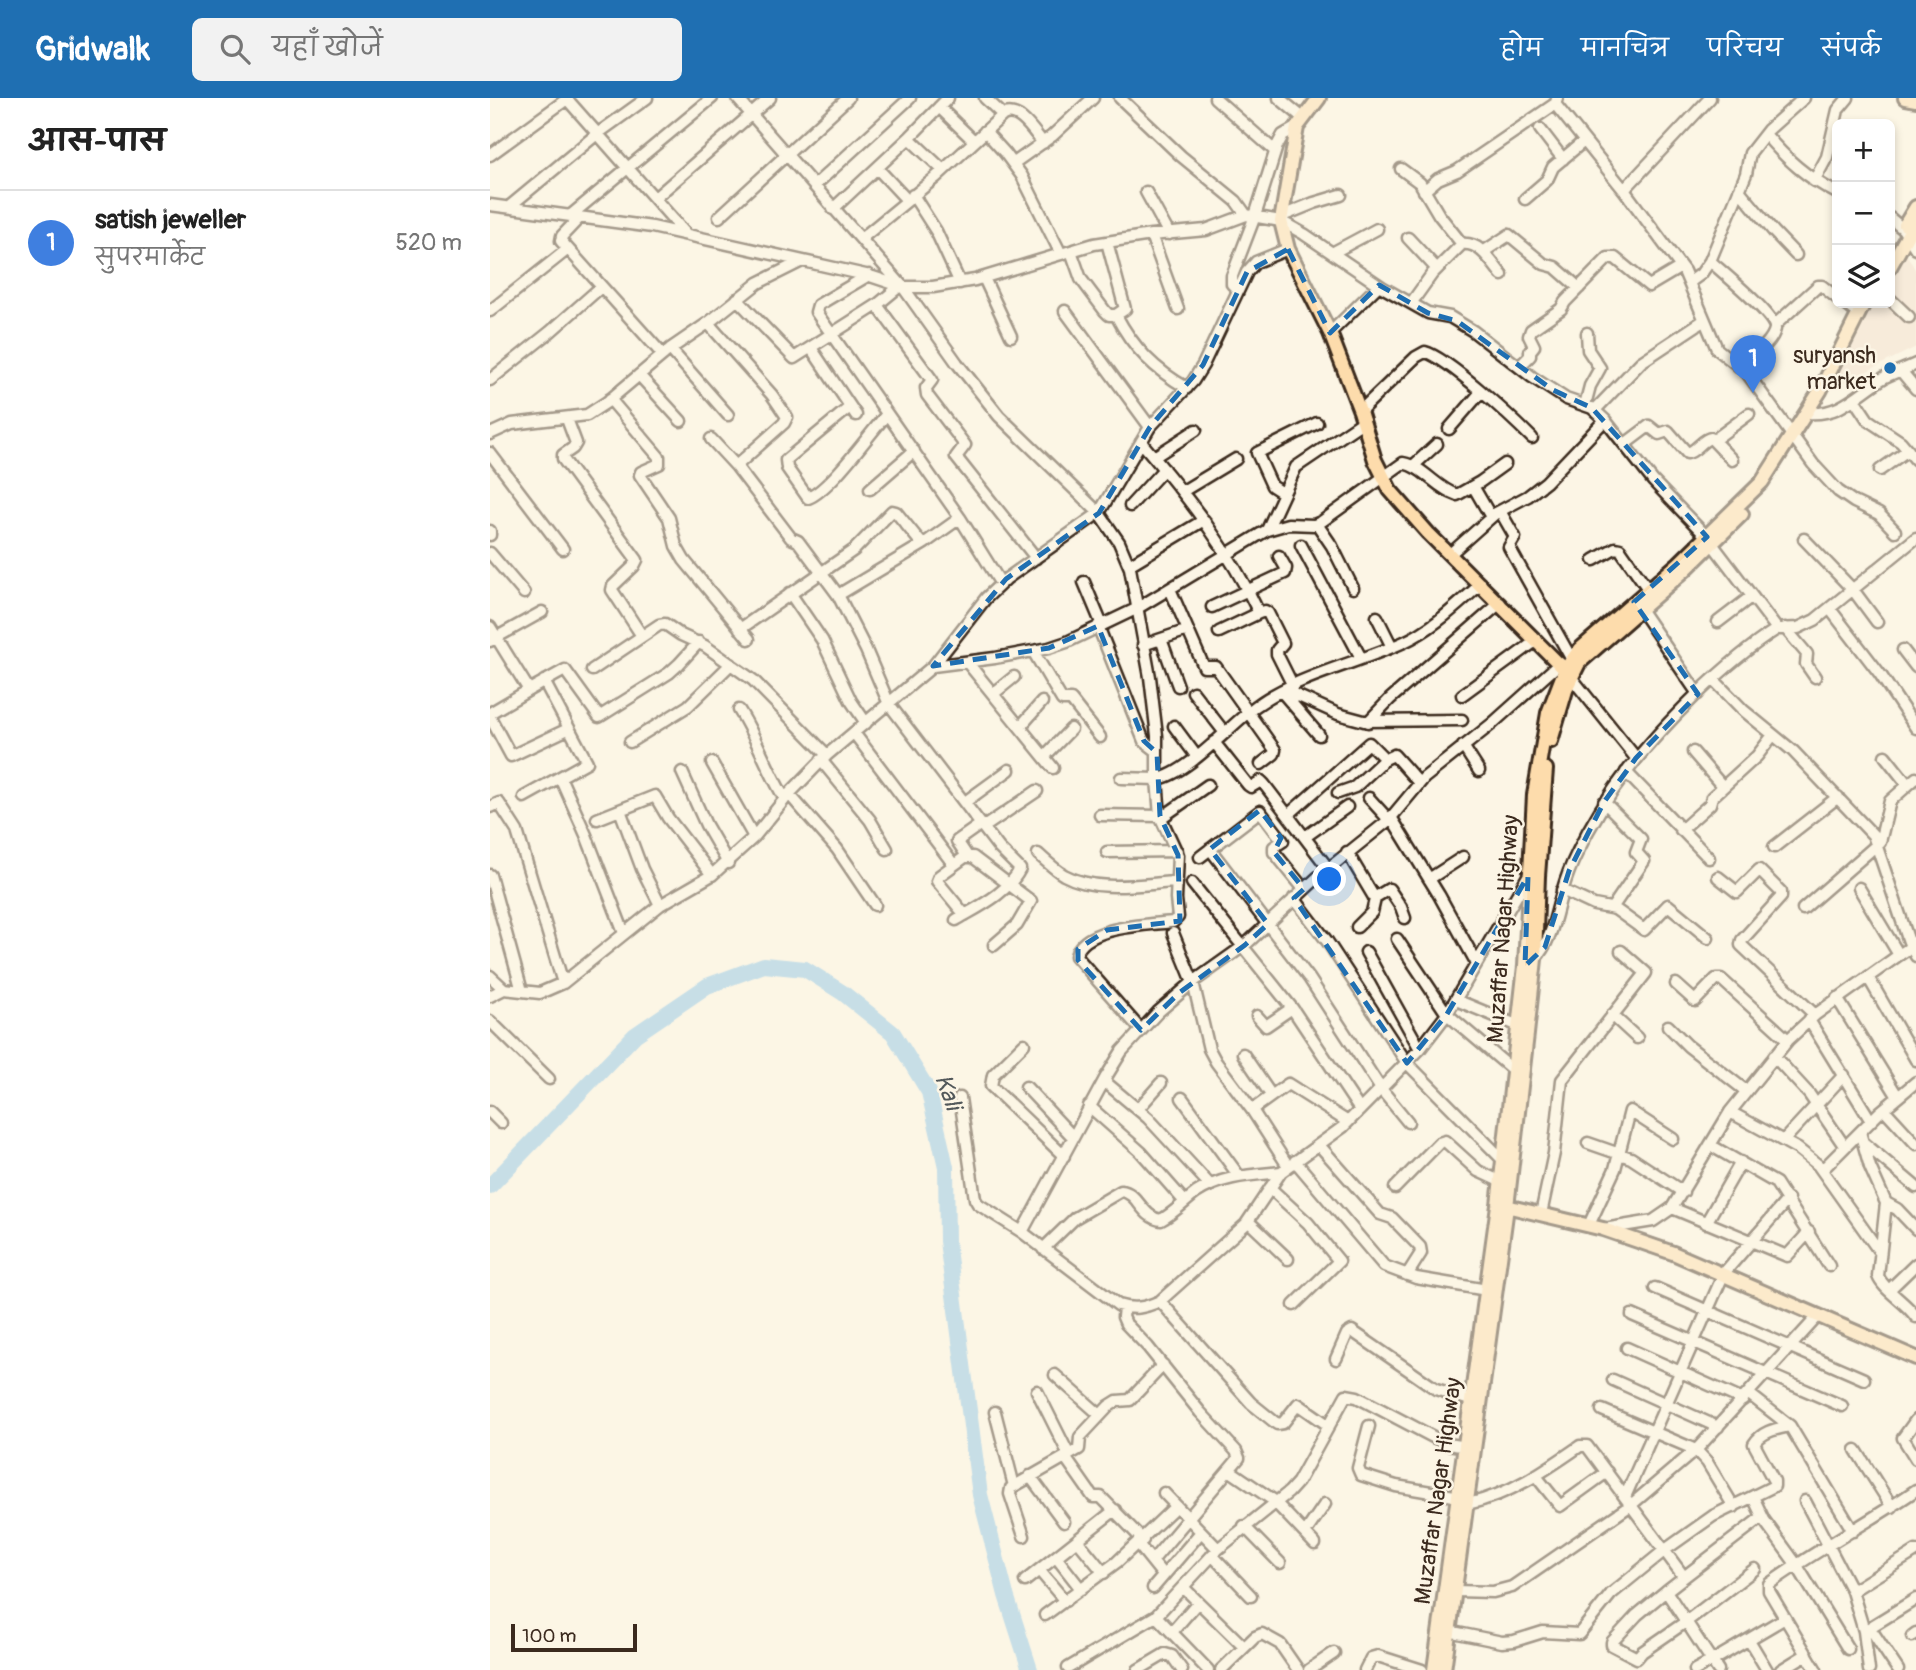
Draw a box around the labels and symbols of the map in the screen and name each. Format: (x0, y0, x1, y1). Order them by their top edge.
pin: 1 (1730, 335, 1776, 393)
place label: suryansh market (1793, 341, 1877, 396)
marker: suryansh market (1882, 360, 1898, 376)
street label: Muzaffar Nagar Highway (1481, 814, 1525, 1044)
your location (1312, 862, 1346, 896)
water label: Kali (928, 1070, 969, 1117)
street label: Muzaffar Nagar Highway (1408, 1376, 1468, 1606)
scale bar (511, 1621, 637, 1653)

